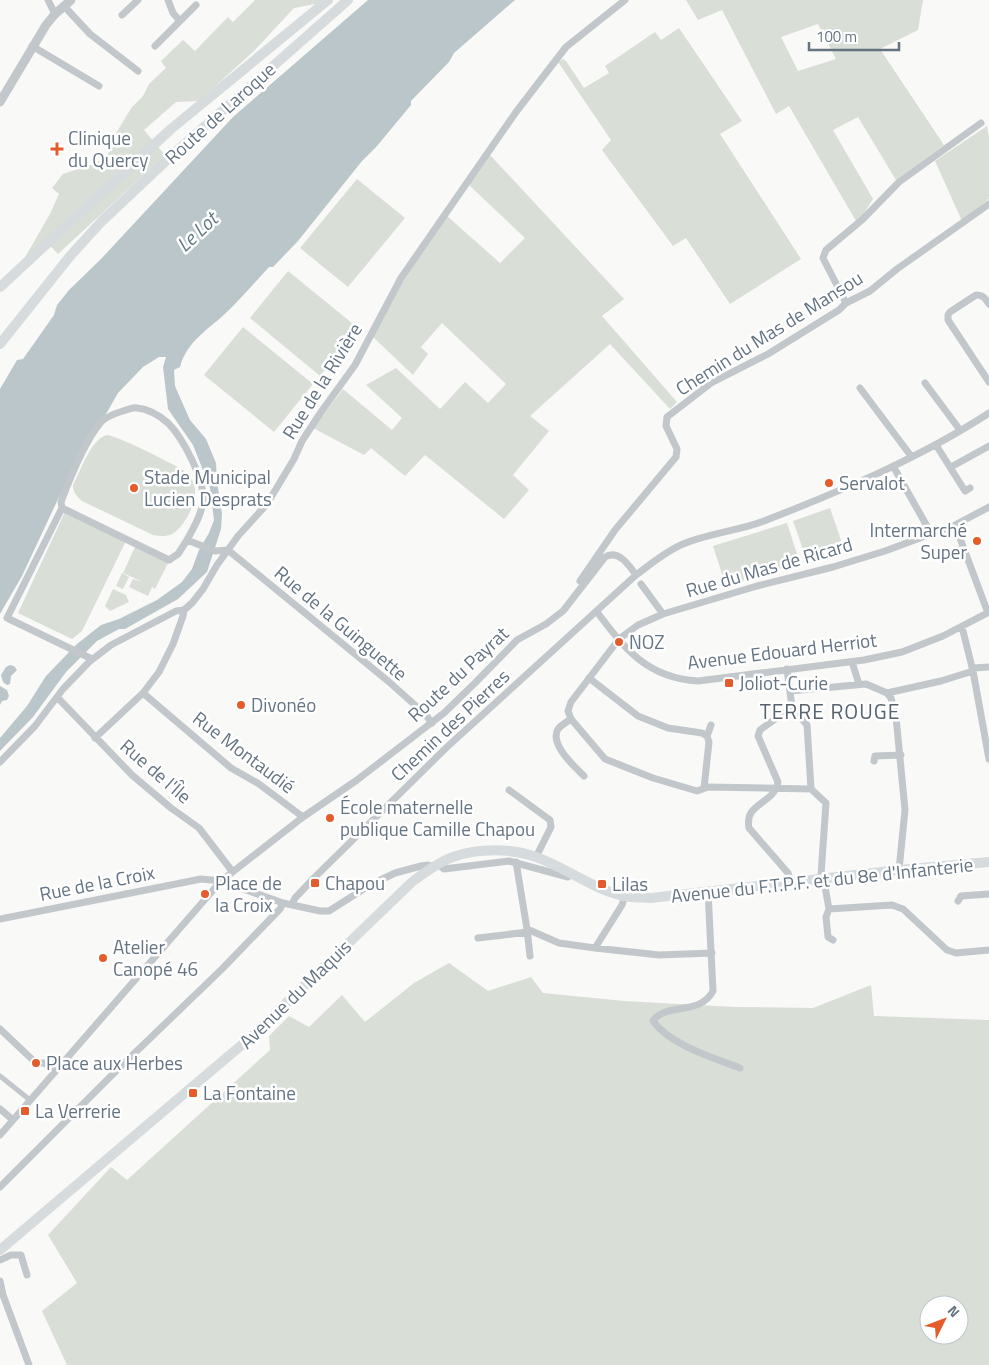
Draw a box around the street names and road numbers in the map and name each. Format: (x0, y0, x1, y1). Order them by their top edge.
street label: Route de Laroque (158, 55, 282, 170)
street label: Chemin du Mas de Mansou (670, 263, 868, 402)
street label: Rue de la Rivière (274, 317, 369, 444)
street label: Rue du Mas de Ricard (682, 529, 856, 604)
street label: Rue de la Guinguette (268, 558, 414, 687)
street label: Route du Payrat (401, 619, 515, 728)
street label: Avenue Edouard Herriot (686, 624, 879, 677)
street label: Chemin des Pierres (384, 662, 516, 788)
street label: Rue Montaudié (187, 703, 302, 800)
street label: Rue de l'Île (114, 731, 198, 810)
street label: Avenue du F.T.P.F. et du 8e d'Infanterie (669, 849, 974, 910)
street label: Rue de la Croix (37, 857, 157, 908)
street label: Avenue du Maquis (232, 932, 358, 1055)

